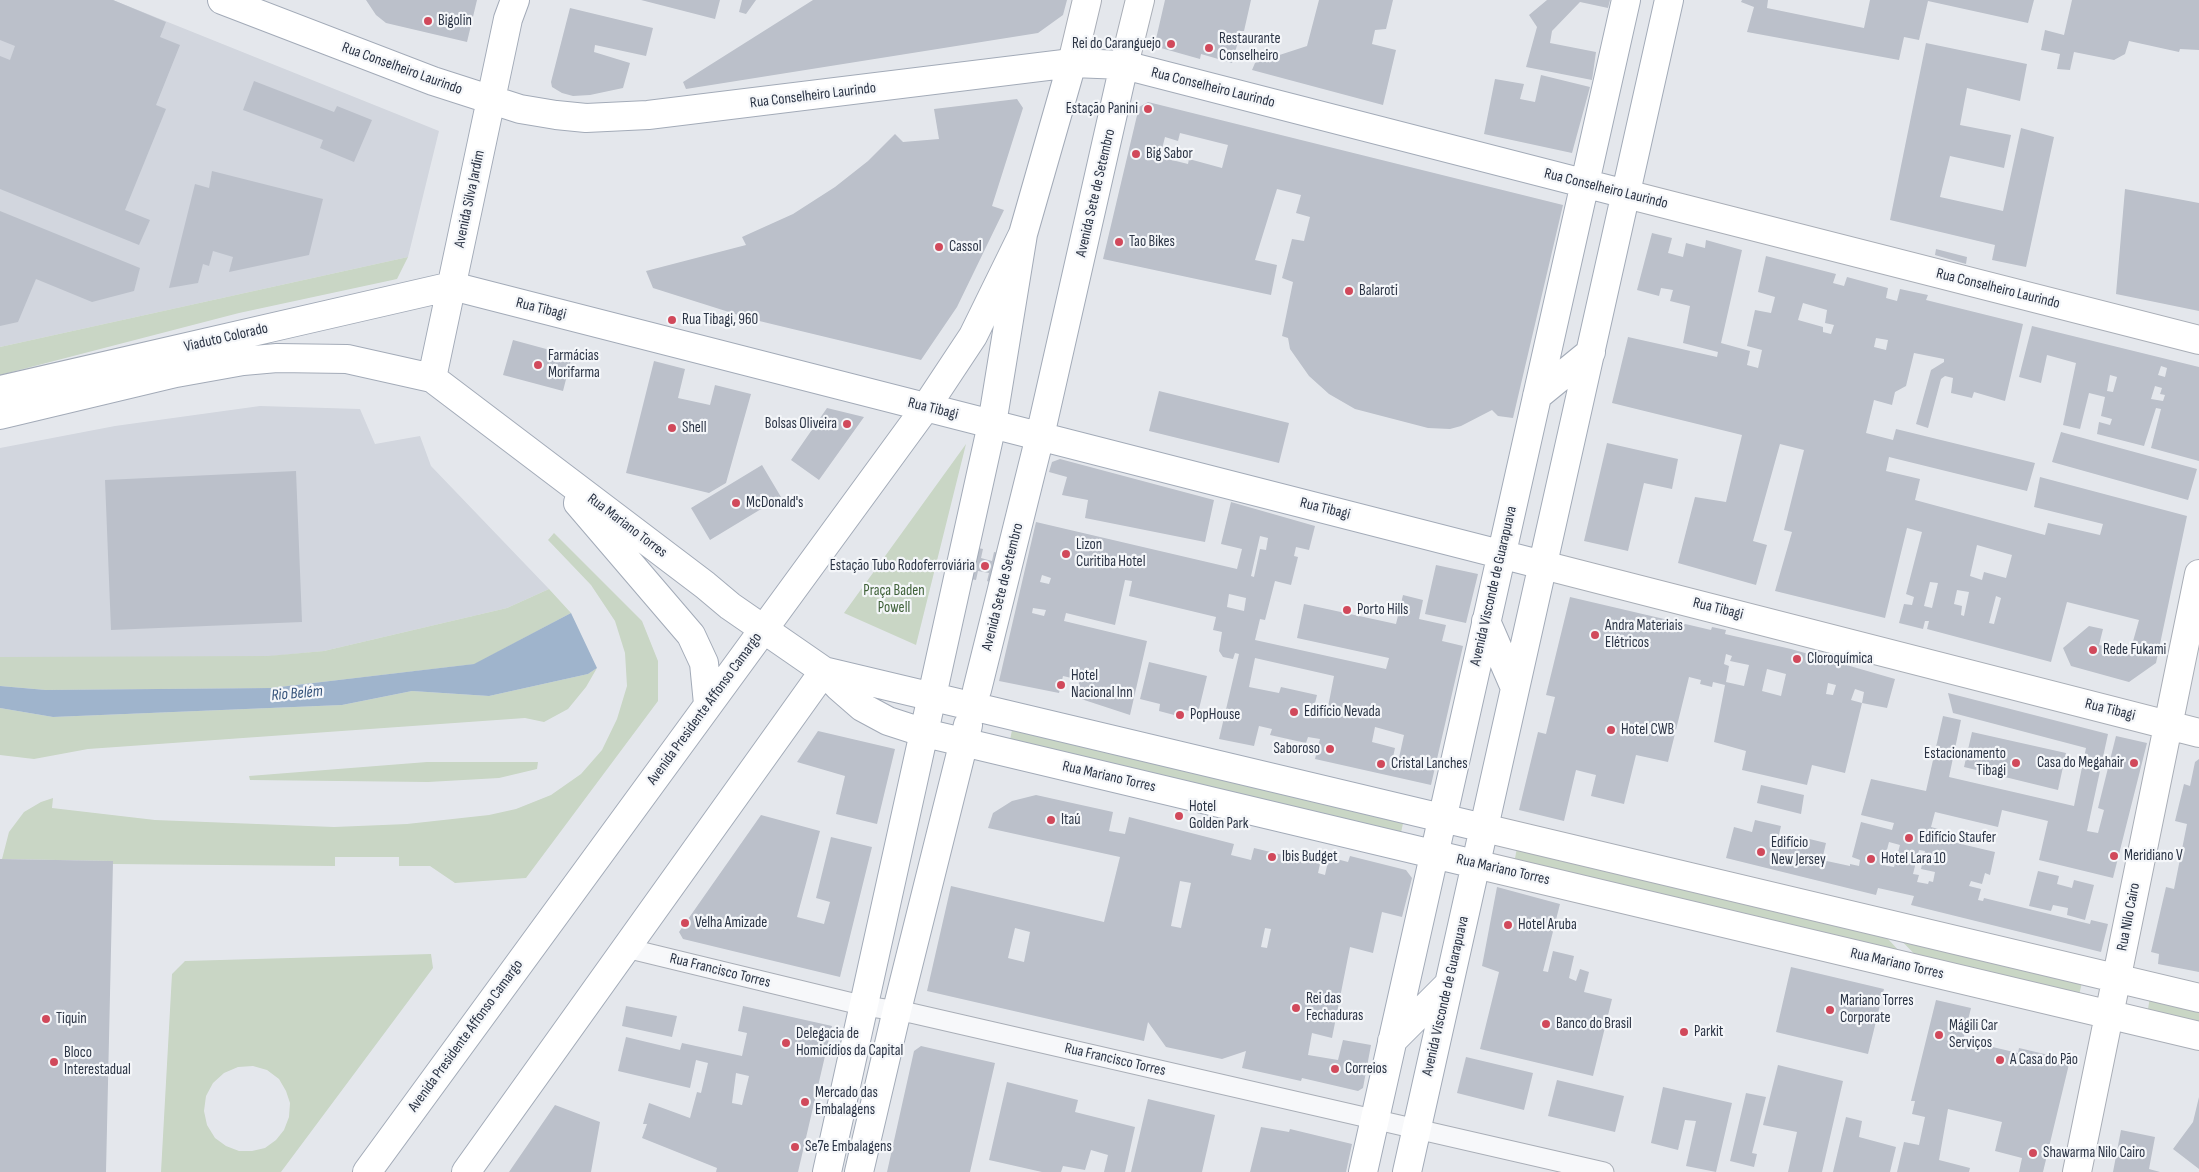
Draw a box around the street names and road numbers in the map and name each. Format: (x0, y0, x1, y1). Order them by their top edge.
street label: Rua Conselheiro Laurindo (339, 39, 465, 99)
street label: Rua Conselheiro Laurindo (1149, 64, 1277, 112)
street label: Rua Conselheiro Laurindo (749, 79, 877, 113)
street label: Avenida Sete de Setembro (1073, 127, 1119, 259)
street label: Avenida Silva Jardim (451, 149, 489, 249)
street label: Rua Conselheiro Laurindo (1542, 165, 1670, 213)
street label: Rua Conselheiro Laurindo (1934, 265, 2062, 313)
street label: Rua Tibagi (514, 294, 568, 324)
street label: Viaduto Colorado (182, 320, 270, 356)
street label: Rua Tibagi (906, 394, 960, 424)
street label: Rua Mariano Torres (584, 490, 670, 562)
street label: Rua Tibagi (1298, 494, 1352, 524)
street label: Avenida Visconde de Guarapuava (1467, 504, 1521, 668)
street label: Avenida Sete de Setembro (978, 521, 1028, 653)
street label: Rua Tibagi (1691, 594, 1745, 624)
street label: Avenida Presidente Affonso Camargo (644, 629, 766, 789)
street label: Rua Tibagi (2083, 695, 2137, 725)
street label: Rua Mariano Torres (1061, 758, 1157, 796)
street label: Rua Mariano Torres (1455, 851, 1551, 889)
street label: Rua Nilo Cairo (2114, 881, 2144, 953)
street label: Avenida Visconde de Guarapuava (1419, 914, 1473, 1078)
street label: Rua Mariano Torres (1849, 945, 1945, 983)
street label: Rua Francisco Torres (668, 950, 772, 992)
street label: Avenida Presidente Affonso Camargo (405, 956, 527, 1116)
street label: Rua Francisco Torres (1063, 1040, 1167, 1080)

